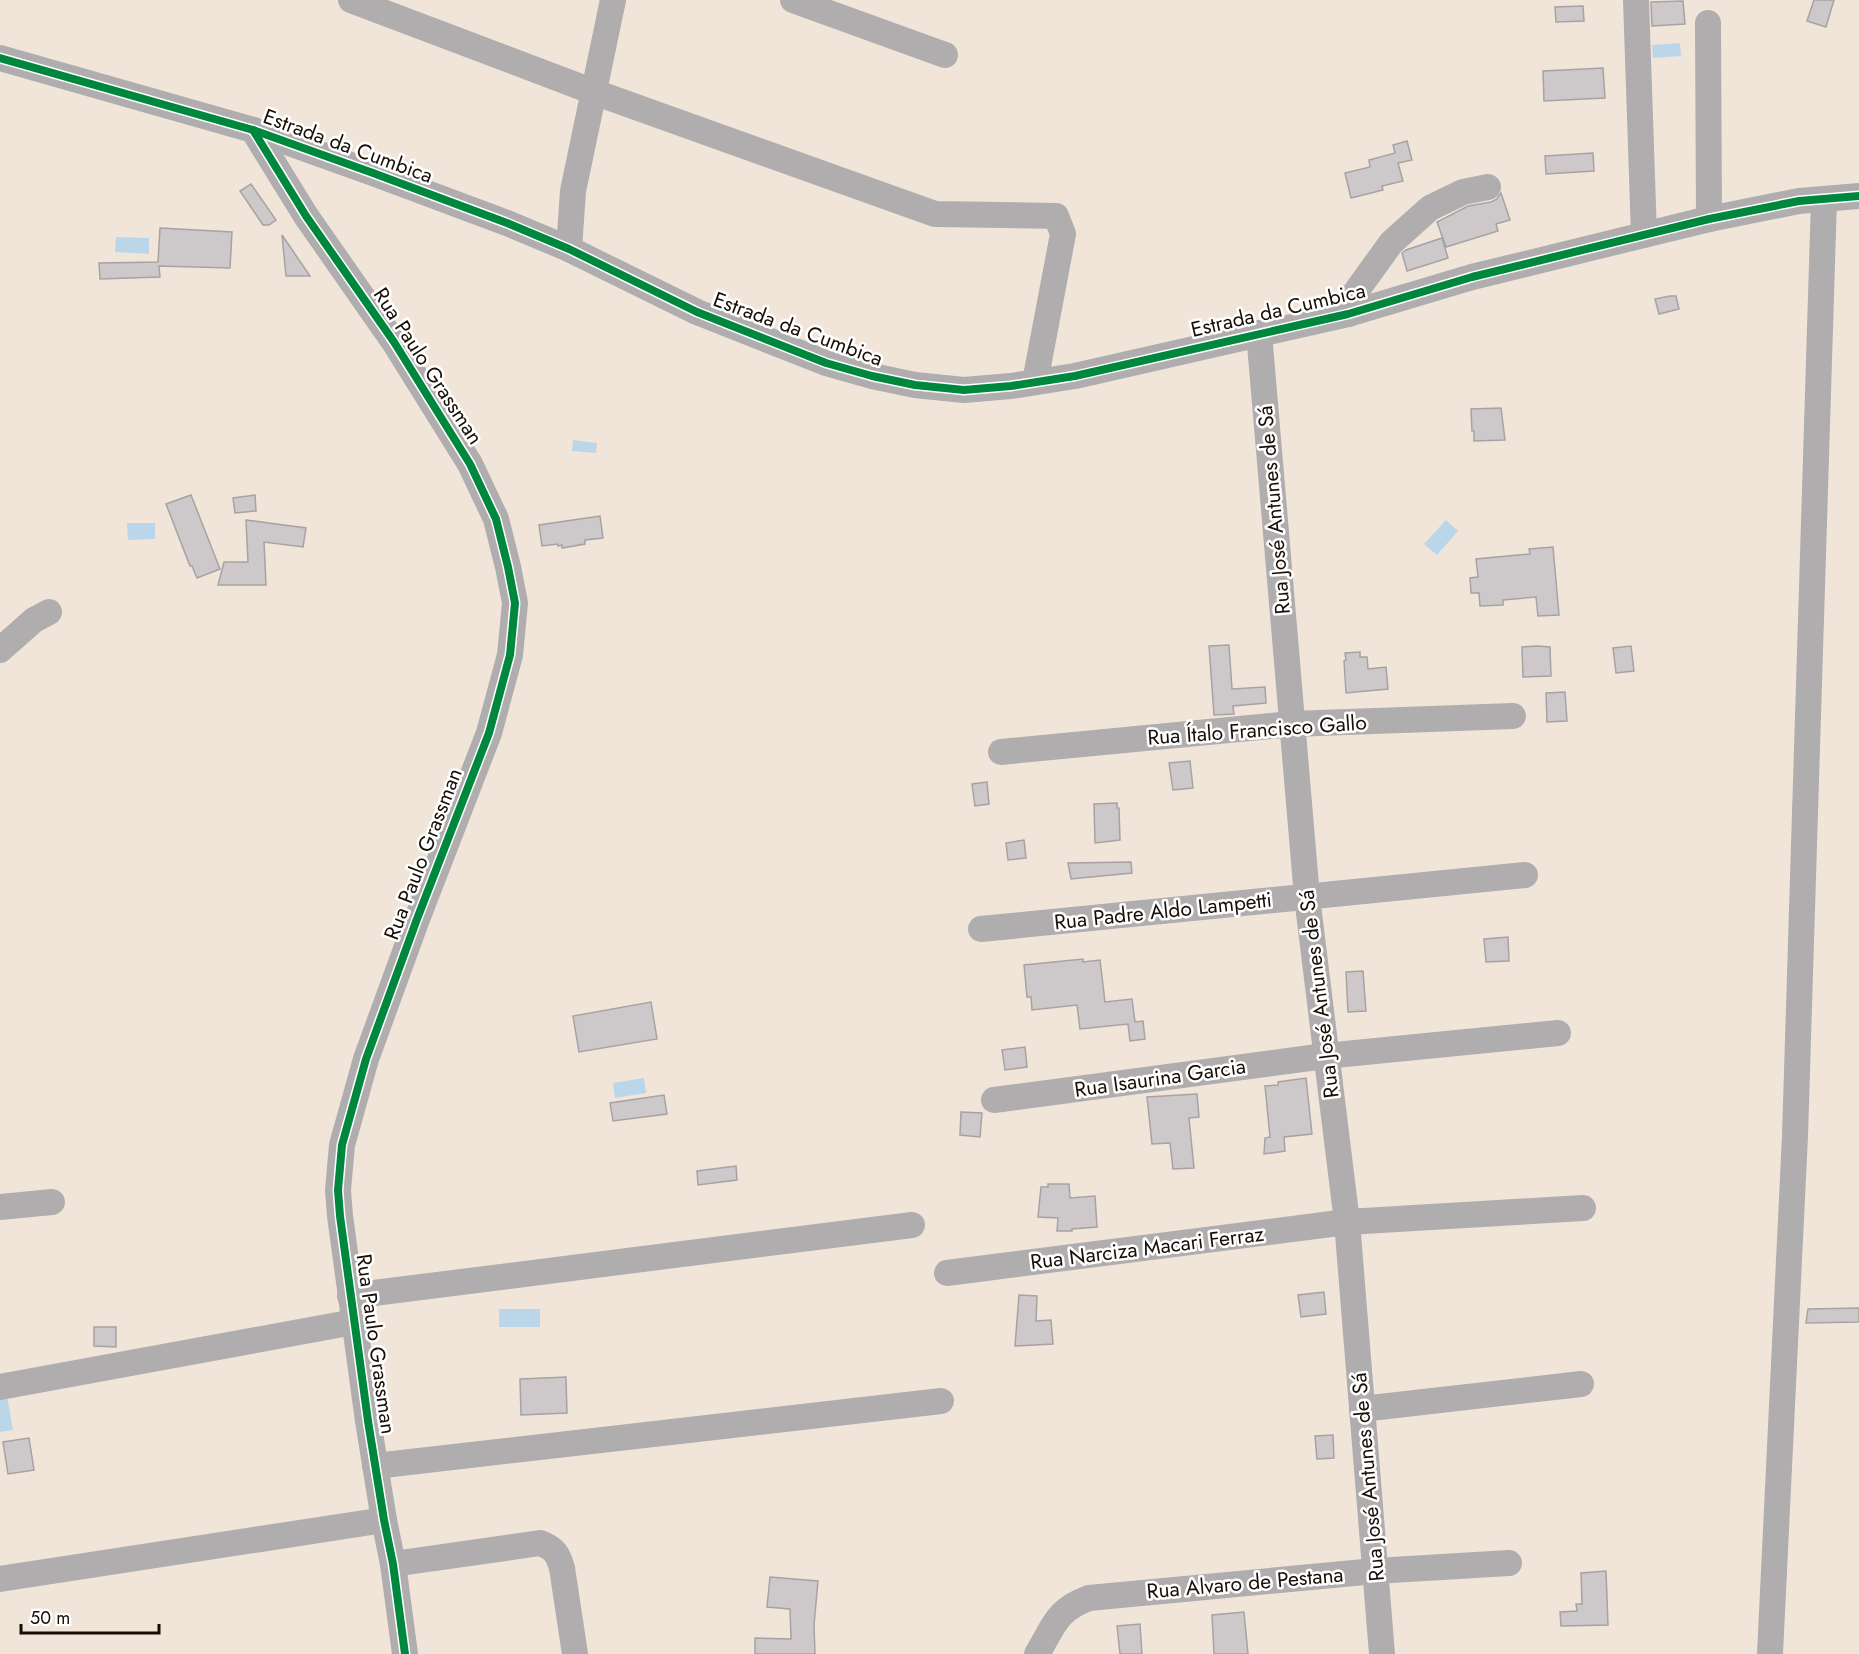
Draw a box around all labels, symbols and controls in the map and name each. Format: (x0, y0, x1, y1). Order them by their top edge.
street label: Estrada da Cumbica (259, 101, 437, 191)
street label: Estrada da Cumbica (1188, 275, 1368, 345)
street label: Rua Paulo Grassman (366, 282, 490, 450)
street label: Estrada da Cumbica (709, 284, 887, 374)
street label: Rua José Antunes de Sá (1250, 404, 1298, 616)
street label: Rua Ítalo Francisco Gallo (1146, 707, 1368, 753)
street label: Rua Paulo Grassman (376, 764, 470, 944)
street label: Rua Padre Aldo Lampetti (1053, 885, 1273, 937)
street label: Rua José Antunes de Sá (1291, 888, 1347, 1100)
street label: Rua Isaurina Garcia (1072, 1051, 1248, 1105)
street label: Rua Narciza Macari Ferraz (1029, 1219, 1266, 1277)
street label: Rua Paulo Grassman (348, 1252, 404, 1436)
street label: Rua José Antunes de Sá (1344, 1371, 1392, 1583)
street label: Rua Alvaro de Pestana (1145, 1559, 1345, 1607)
scale bar (21, 1597, 159, 1635)
text: 50 m (30, 1605, 70, 1631)

